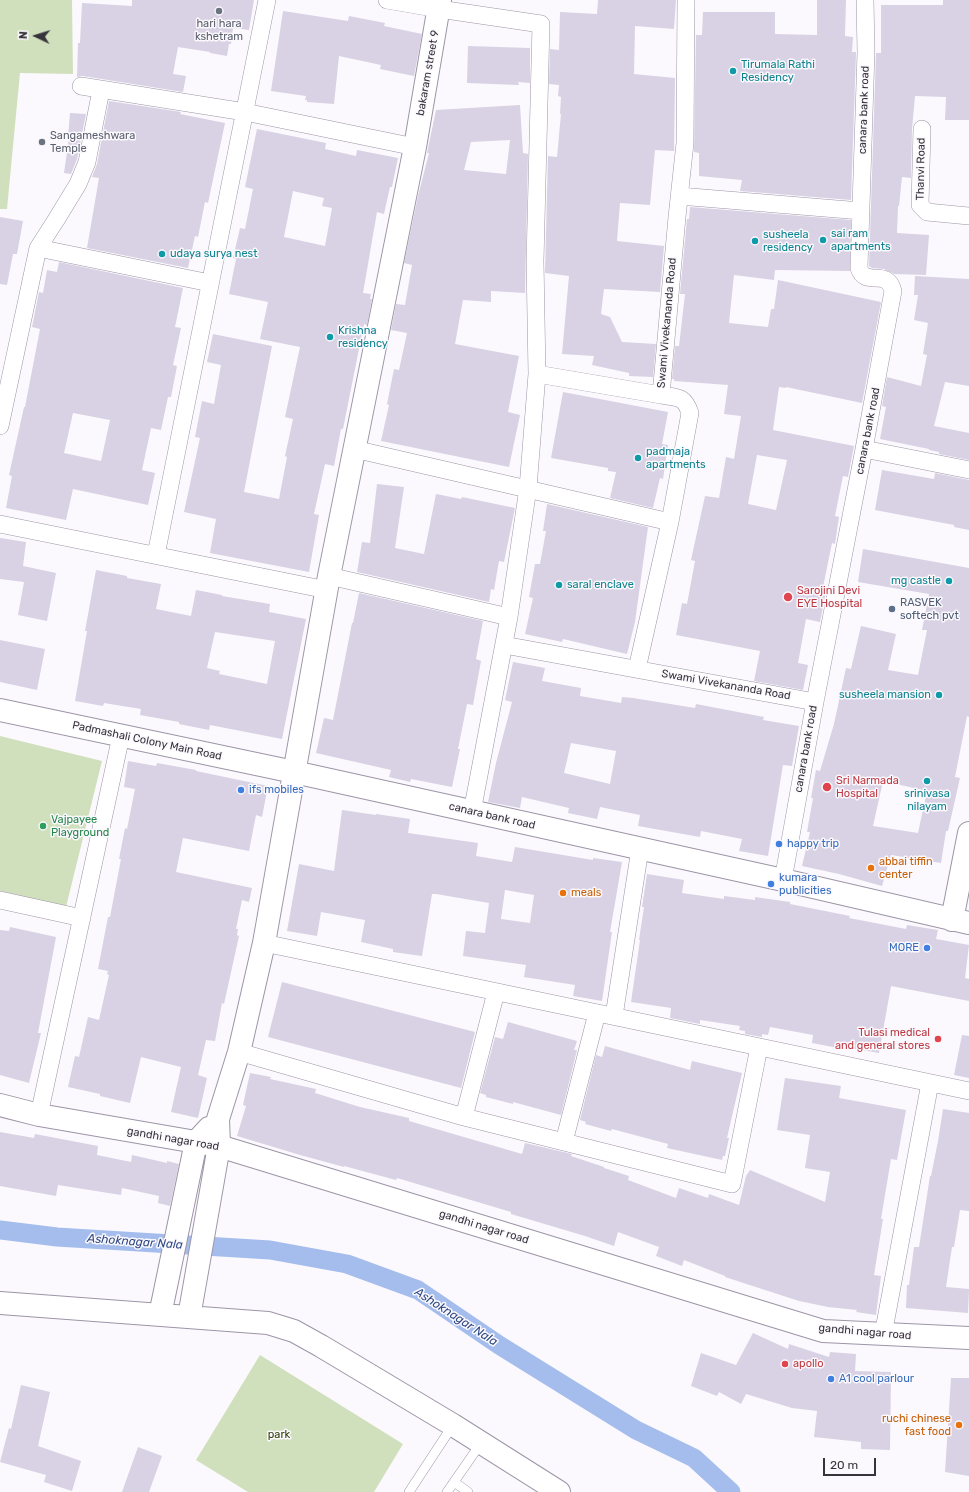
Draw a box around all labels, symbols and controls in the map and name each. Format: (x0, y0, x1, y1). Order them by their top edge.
marker: hari hara kshetram (214, 6, 224, 16)
north arrow (16, 16, 56, 56)
place label: hari hara kshetram (195, 17, 243, 43)
street label: bakaram street 9 (414, 29, 442, 117)
text: N (17, 31, 30, 40)
place label: Tirumala Rathi Residency (741, 58, 815, 84)
marker: Tirumala Rathi Residency (728, 66, 738, 76)
street label: canara bank road (856, 66, 872, 154)
place label: Sangameshwara Temple (50, 129, 135, 155)
marker: Sangameshwara Temple (37, 137, 47, 147)
street label: Thanvi Road (914, 137, 928, 201)
place label: sai ram apartments (831, 227, 891, 253)
place label: susheela residency (763, 228, 813, 254)
marker: sai ram apartments (818, 235, 828, 245)
marker: susheela residency (750, 236, 760, 246)
place label: udaya surya nest (170, 247, 258, 261)
marker: udaya surya nest (157, 249, 167, 259)
street label: Swami Vivekananda Road (655, 257, 679, 389)
place label: Krishna residency (338, 324, 388, 350)
marker: Krishna residency (325, 332, 335, 342)
street label: canara bank road (853, 386, 883, 476)
place label: padmaja apartments (646, 445, 706, 471)
marker: padmaja apartments (633, 453, 643, 463)
place label: mg castle (891, 574, 941, 588)
marker: mg castle (944, 576, 954, 586)
place label: saral enclave (567, 578, 634, 592)
marker: saral enclave (554, 580, 564, 590)
place label: Sarojini Devi EYE Hospital (797, 584, 862, 610)
marker: Sarojini Devi EYE Hospital (782, 591, 794, 603)
place label: RASVEK softech pvt (900, 596, 959, 622)
marker: RASVEK softech pvt (887, 604, 897, 614)
street label: Swami Vivekananda Road (660, 667, 792, 703)
place label: susheela mansion (839, 688, 931, 702)
marker: susheela mansion (934, 690, 944, 700)
street label: canara bank road (792, 704, 820, 794)
street label: Padmashali Colony Main Road (71, 719, 223, 763)
place label: Sri Narmada Hospital (836, 774, 899, 800)
marker: srinivasa nilayam (922, 776, 932, 786)
marker: Sri Narmada Hospital (821, 781, 833, 793)
place label: ifs mobiles (249, 783, 304, 797)
marker: ifs mobiles (236, 785, 246, 795)
place label: srinivasa nilayam (904, 787, 950, 813)
street label: canara bank road (447, 800, 537, 832)
place label: Vajpayee Playground (51, 813, 109, 839)
marker: Vajpayee Playground (38, 821, 48, 831)
place label: happy trip (787, 837, 839, 851)
marker: happy trip (774, 839, 784, 849)
place label: abbai tiffin center (879, 855, 933, 881)
marker: abbai tiffin center (866, 863, 876, 873)
place label: kumara publicities (779, 871, 832, 897)
marker: kumara publicities (766, 879, 776, 889)
place label: meals (571, 886, 601, 900)
marker: meals (558, 888, 568, 898)
place label: MORE (889, 941, 919, 955)
marker: MORE (922, 943, 932, 953)
place label: Tulasi medical and general stores (835, 1026, 930, 1052)
marker: Tulasi medical and general stores (933, 1034, 943, 1044)
street label: gandhi nagar road (126, 1124, 220, 1154)
street label: gandhi nagar road (438, 1207, 530, 1247)
water label: Ashoknagar Nala (87, 1231, 183, 1253)
water label: Ashoknagar Nala (412, 1285, 500, 1349)
street label: gandhi nagar road (818, 1321, 912, 1343)
place label: apollo (793, 1357, 824, 1371)
marker: apollo (780, 1359, 790, 1369)
place label: A1 cool parlour (839, 1372, 914, 1386)
marker: A1 cool parlour (826, 1374, 836, 1384)
place label: ruchi chinese fast food (882, 1412, 951, 1438)
marker: ruchi chinese fast food (954, 1420, 964, 1430)
park label: park (268, 1428, 290, 1442)
scale bar (825, 1450, 878, 1476)
text: 20 m (830, 1458, 858, 1472)

